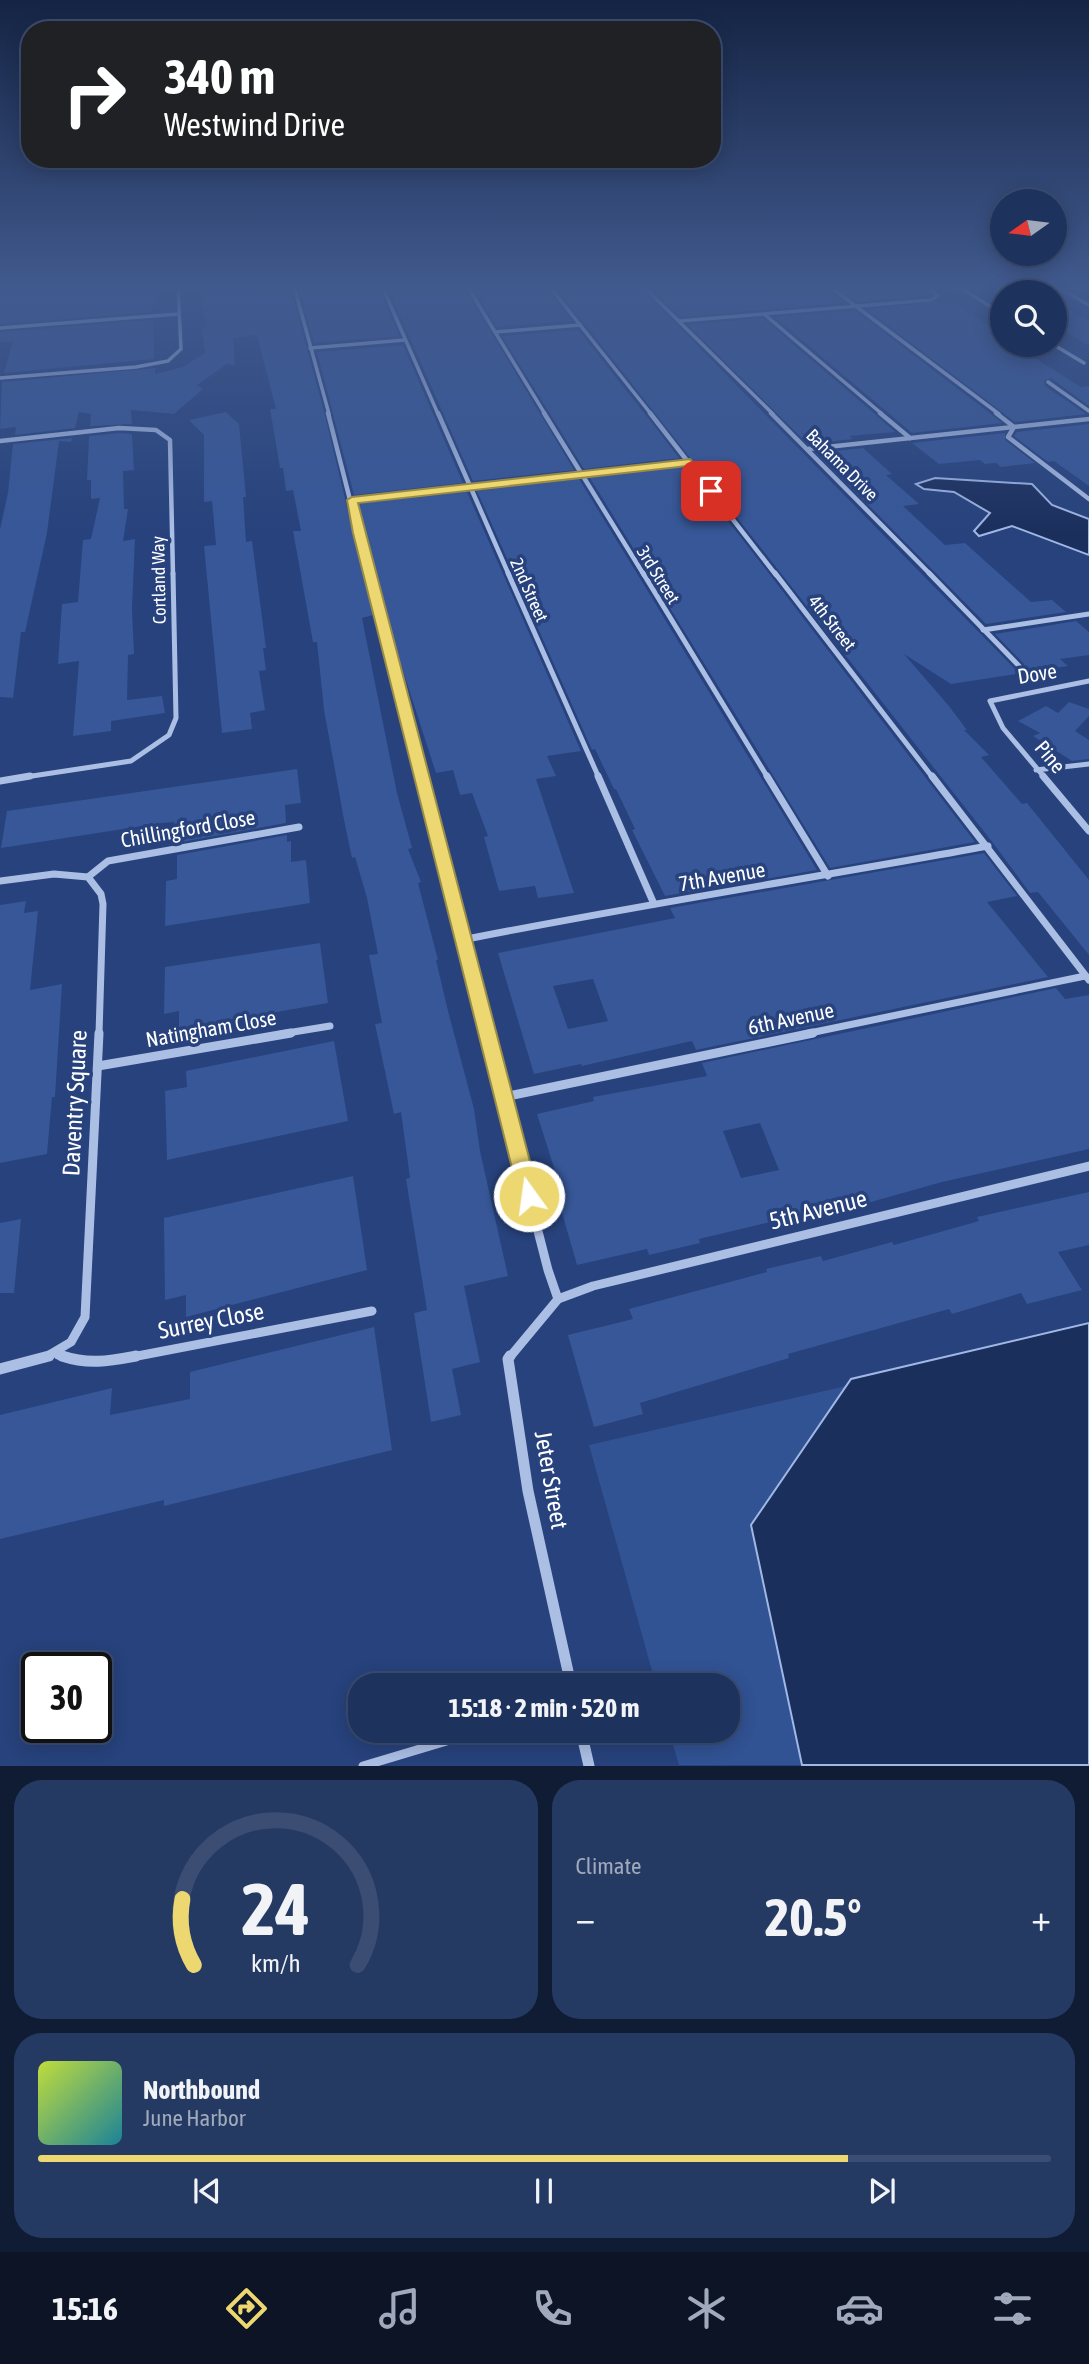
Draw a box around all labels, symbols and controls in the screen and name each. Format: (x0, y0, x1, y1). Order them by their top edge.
text: 340 m (164, 48, 275, 104)
icon: right (49, 49, 140, 140)
text: Westwind Drive (164, 106, 345, 143)
north arrow (990, 189, 1068, 266)
map controls (990, 189, 1067, 357)
button: search (990, 280, 1067, 357)
street label: Bahama Drive (802, 424, 883, 505)
pin (681, 461, 741, 521)
icon: arrive (692, 472, 730, 510)
street label: Cortland Way (147, 536, 170, 624)
street label: 3rd Street (632, 542, 684, 608)
street label: 2nd Street (506, 555, 553, 625)
street label: 4th Street (804, 591, 860, 655)
street label: Dove (1016, 658, 1058, 688)
street label: Pine (1031, 735, 1071, 777)
street label: Chillingford Close (119, 804, 257, 852)
street label: 7th Avenue (677, 857, 767, 895)
street label: 6th Avenue (746, 997, 836, 1039)
street label: Natingham Close (144, 1005, 278, 1051)
street label: Daventry Square (57, 1029, 92, 1177)
position arrow (492, 1159, 566, 1233)
street label: 5th Avenue (766, 1184, 869, 1235)
street label: Surrey Close (156, 1297, 266, 1344)
street label: Jeter Street (530, 1429, 573, 1531)
speed limit sign: 30 (21, 1652, 112, 1743)
text: 15:18 · 2 min · 520 m (449, 1693, 639, 1723)
text: Climate (576, 1853, 641, 1879)
text: 24 (242, 1868, 310, 1951)
text: 20.5° (765, 1887, 862, 1947)
text: − (576, 1896, 595, 1939)
text: + (1031, 1896, 1051, 1939)
text: km/h (251, 1949, 301, 1977)
text: Northbound (143, 2075, 260, 2105)
text: June Harbor (143, 2105, 246, 2131)
icon: previous (188, 2172, 226, 2210)
icon: pause (525, 2172, 563, 2210)
icon: next (863, 2172, 901, 2210)
icon: directions (222, 2284, 271, 2333)
icon: music (375, 2284, 424, 2333)
icon: phone (528, 2284, 577, 2333)
icon: climate (682, 2284, 731, 2333)
icon: car (835, 2284, 884, 2333)
icon: filters (988, 2284, 1037, 2333)
text: 15:16 (52, 2290, 118, 2327)

